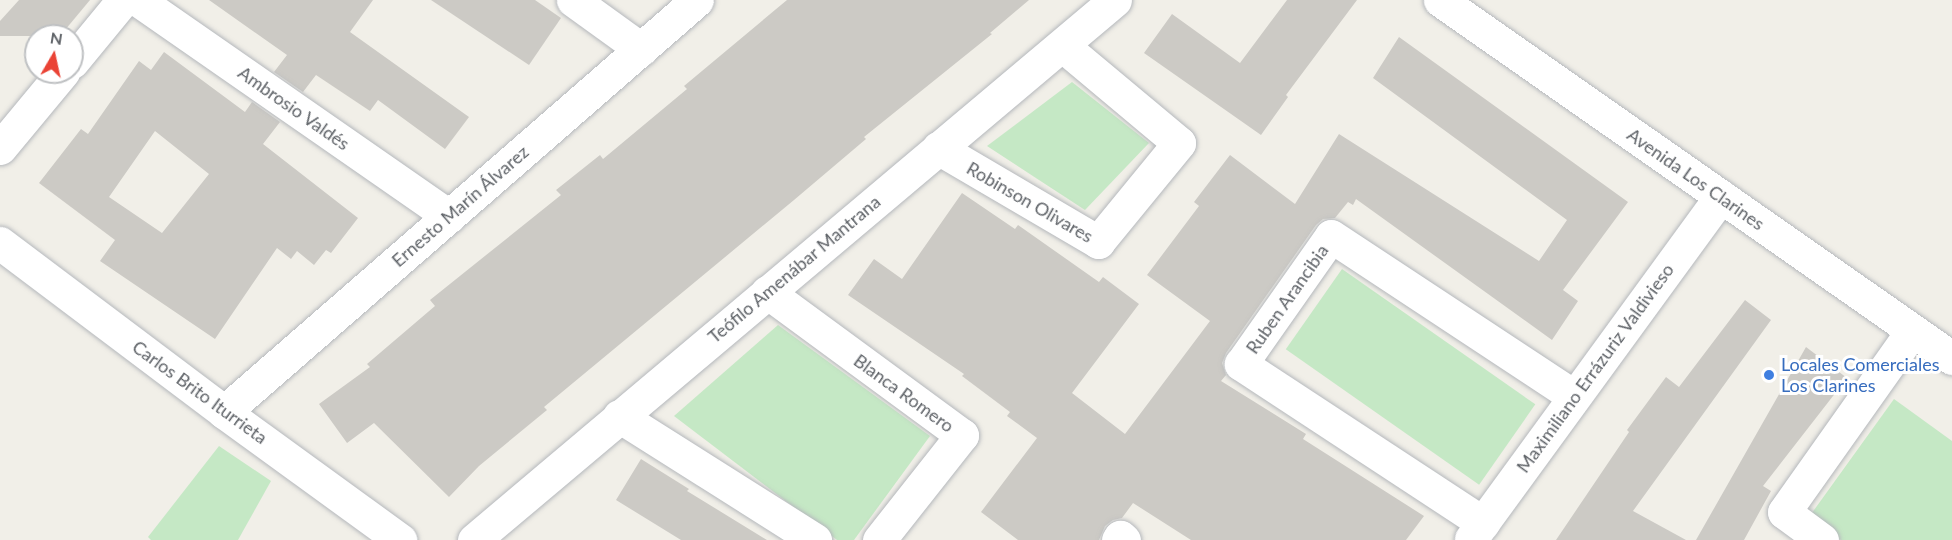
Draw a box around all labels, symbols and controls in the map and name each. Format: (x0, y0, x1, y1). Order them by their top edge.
north arrow (24, 24, 84, 84)
text: N (49, 27, 64, 48)
street label: Ambrosio Valdés (234, 61, 354, 155)
street label: Avenida Los Clarines (1623, 124, 1769, 234)
street label: Ernesto Marín Álvarez (387, 141, 533, 271)
street label: Robinson Olivares (963, 157, 1097, 247)
street label: Teófilo Amenábar Mantrana (703, 190, 885, 348)
street label: Ruben Arancibia (1241, 240, 1333, 358)
street label: Maximiliano Errázuriz Valdivieso (1512, 259, 1678, 477)
street label: Carlos Brito Iturrieta (128, 336, 272, 448)
street label: Blanca Romero (850, 349, 958, 437)
place label: Locales Comerciales Los Clarines (1781, 354, 1939, 397)
marker: Locales Comerciales Los Clarines (1762, 368, 1776, 382)

